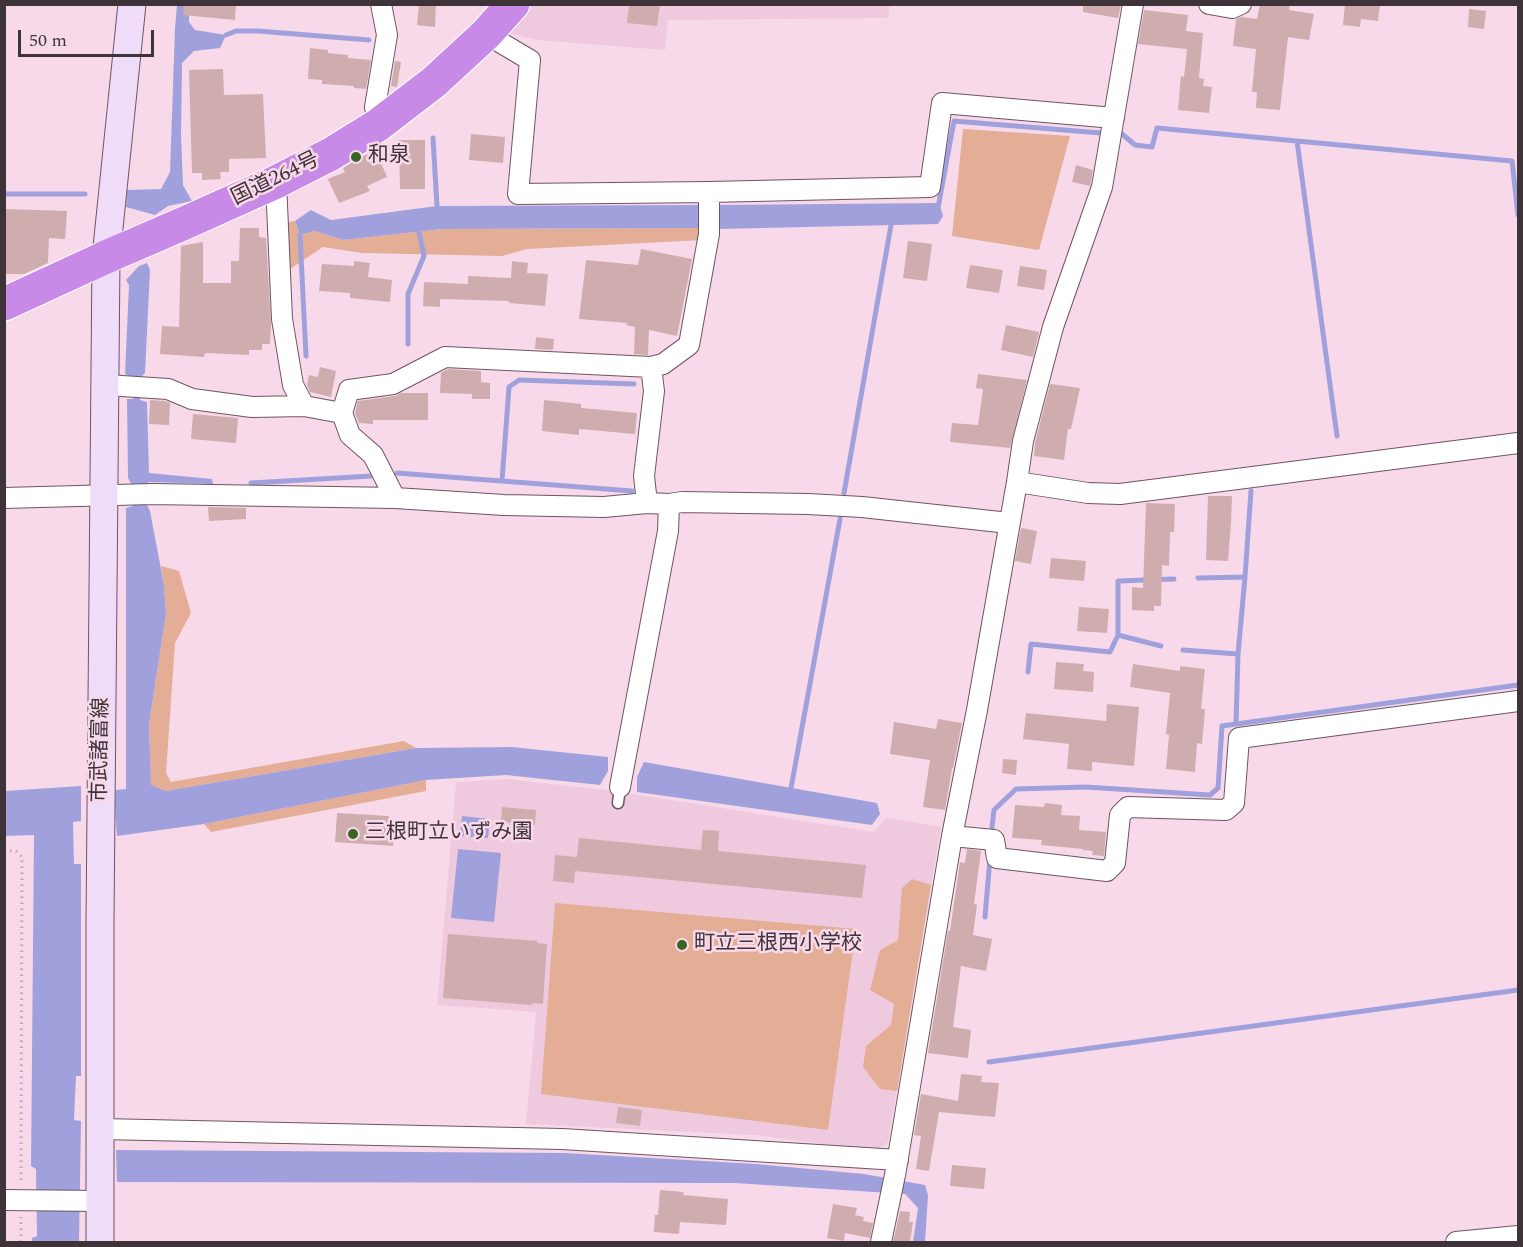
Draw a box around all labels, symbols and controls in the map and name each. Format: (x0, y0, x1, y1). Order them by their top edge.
scale bar (21, 18, 158, 56)
text: 50 m (29, 27, 67, 54)
place label: 和泉 (368, 144, 410, 170)
street label: 国道264号 (228, 148, 324, 212)
marker: 和泉 (349, 150, 363, 164)
street label: 市武諸富線 (88, 697, 116, 803)
place label: 三根町立いずみ園 (365, 821, 533, 847)
marker: 三根町立いずみ園 (346, 827, 360, 841)
place label: 町立三根西小学校 (694, 932, 862, 958)
marker: 町立三根西小学校 (675, 938, 689, 952)

